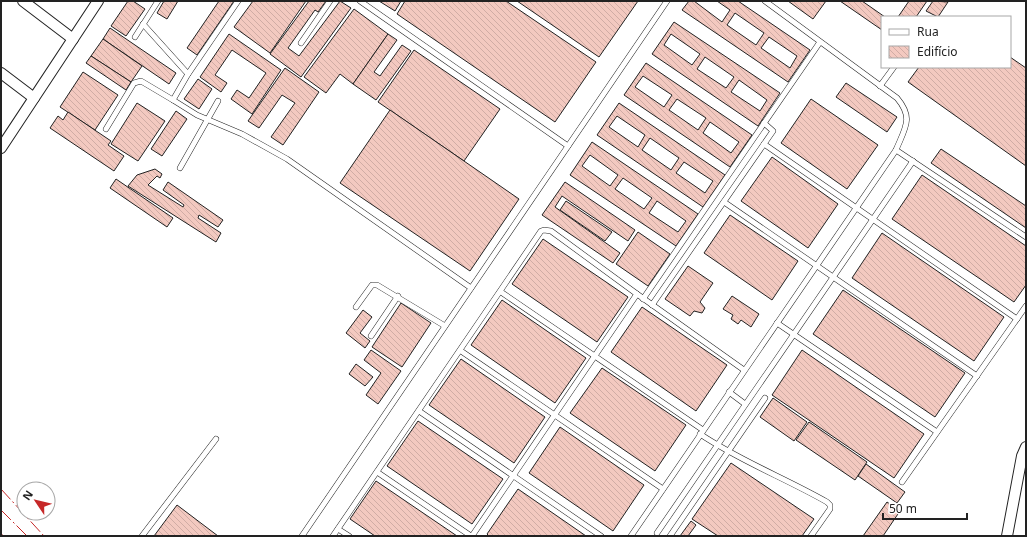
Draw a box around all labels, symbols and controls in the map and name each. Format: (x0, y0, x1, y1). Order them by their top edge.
legend (881, 16, 1011, 68)
text: Rua (917, 23, 939, 40)
text: Edifício (917, 43, 958, 60)
north arrow (16, 481, 56, 521)
text: N (19, 487, 36, 503)
scale bar (883, 495, 967, 521)
text: 50 m (889, 500, 917, 517)

